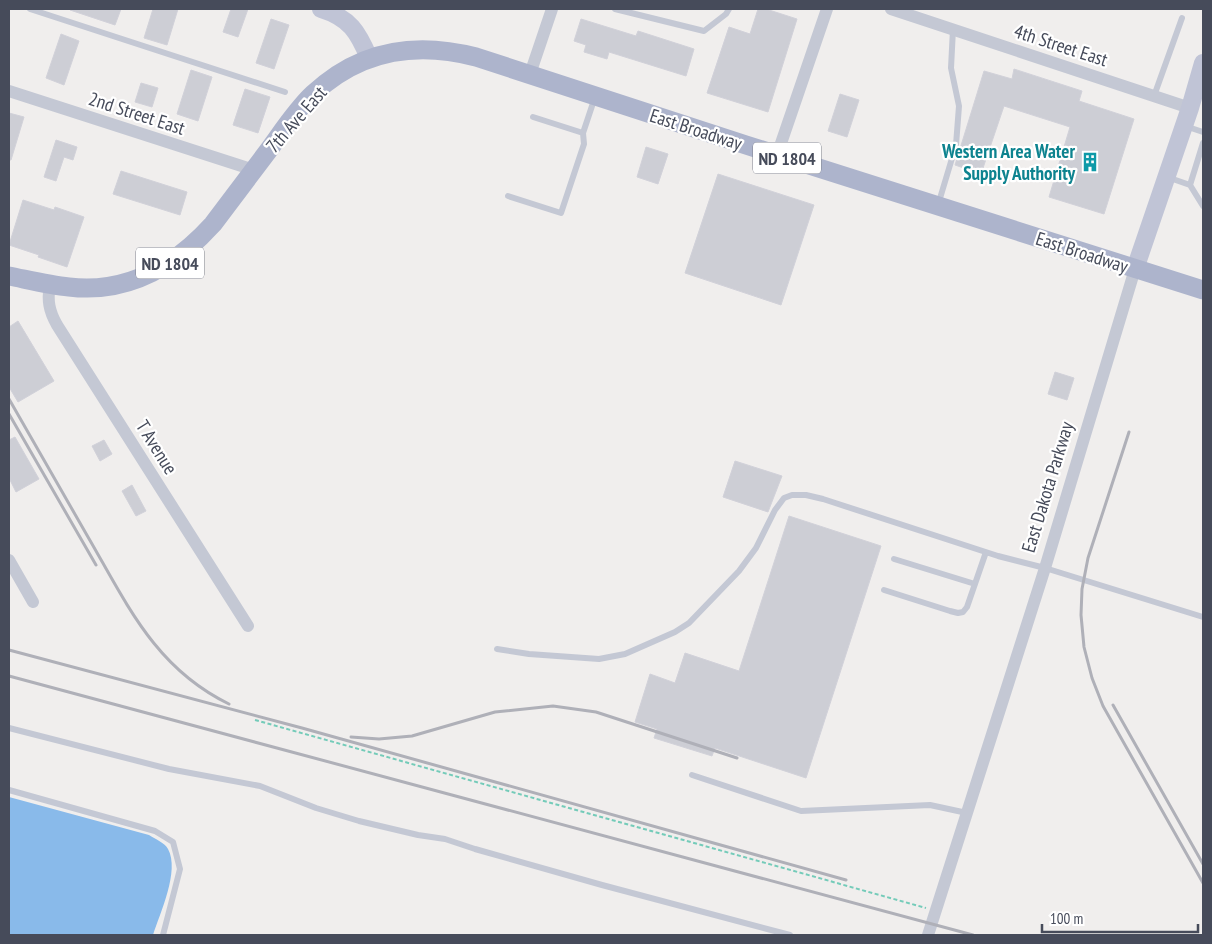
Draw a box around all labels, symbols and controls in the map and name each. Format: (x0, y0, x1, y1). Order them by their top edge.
street label: 4th Street East (1011, 19, 1112, 72)
street label: 7th Ave East (261, 80, 332, 157)
street label: 2nd Street East (86, 86, 189, 140)
street label: East Broadway (647, 103, 746, 155)
place label: Western Area Water Supply Authority (941, 139, 1075, 185)
road number: ND 1804 (753, 142, 821, 174)
building icon: Western Area Water Supply Authority (1079, 151, 1101, 173)
street label: East Broadway (1033, 226, 1132, 278)
road number: ND 1804 (136, 248, 204, 278)
street label: T Avenue (131, 415, 183, 479)
street label: East Dakota Parkway (1016, 418, 1079, 555)
scale bar (1042, 902, 1198, 934)
text: 100 m (1050, 909, 1083, 928)

